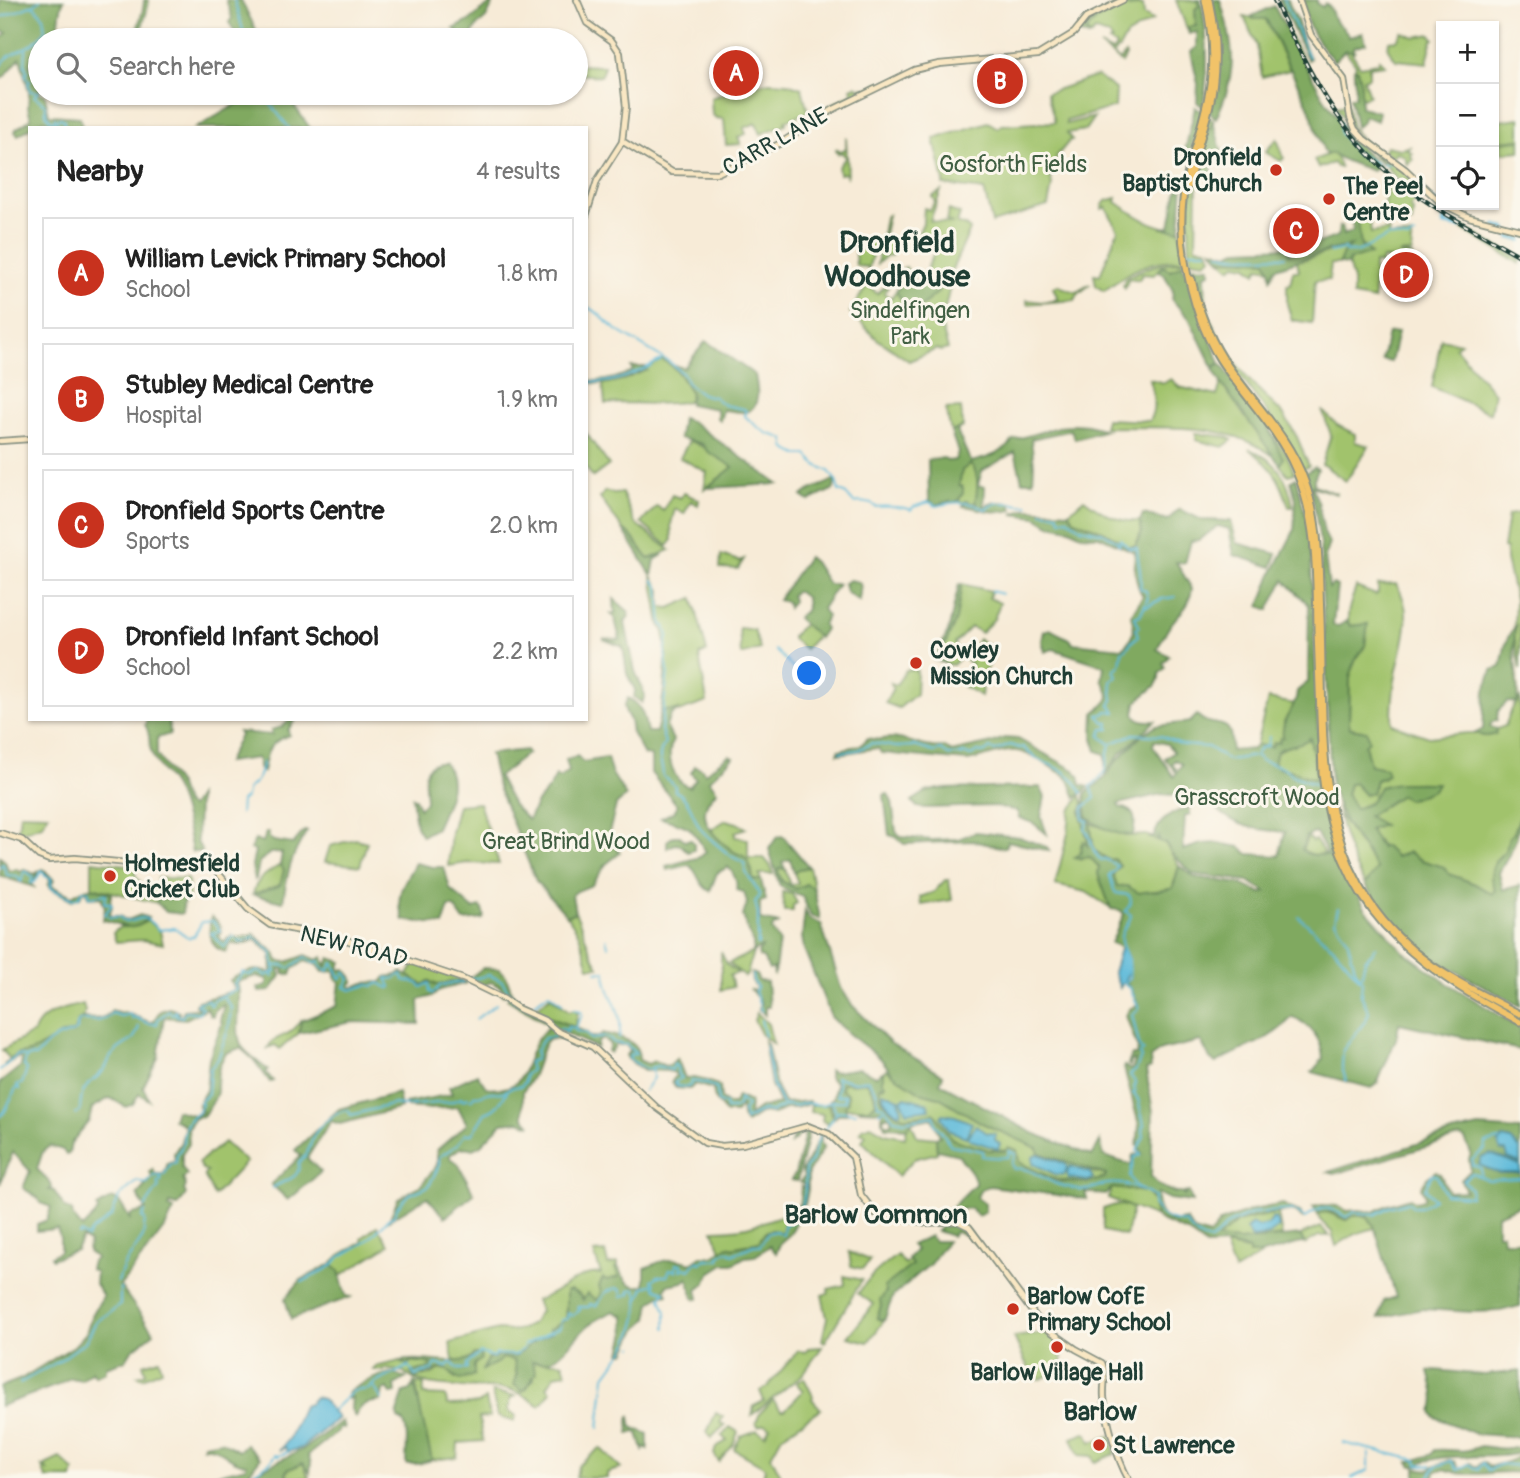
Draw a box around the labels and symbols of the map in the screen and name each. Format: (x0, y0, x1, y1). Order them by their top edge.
pin: A (713, 47, 759, 99)
pin: B (977, 55, 1023, 107)
street label: CARR LANE (717, 101, 833, 182)
place label: Dronfield Baptist Church (1122, 143, 1262, 198)
park label: Gosforth Fields (939, 150, 1087, 179)
marker: Dronfield Baptist Church (1268, 162, 1284, 178)
place label: The Peel Centre (1342, 172, 1424, 227)
marker: The Peel Centre (1321, 191, 1337, 207)
pin: C (1273, 205, 1319, 257)
district label: Dronfield Woodhouse (824, 224, 971, 295)
pin: D (1383, 249, 1429, 301)
park label: Sindelfingen Park (850, 296, 970, 351)
place label: Cowley Mission Church (930, 636, 1073, 691)
marker: Cowley Mission Church (908, 655, 924, 671)
your location (792, 656, 826, 690)
park label: Grasscroft Wood (1174, 783, 1340, 812)
park label: Great Brind Wood (482, 827, 650, 856)
place label: Holmesfield Cricket Club (124, 849, 240, 904)
marker: Holmesfield Cricket Club (102, 868, 118, 884)
street label: NEW ROAD (297, 919, 410, 974)
district label: Barlow Common (785, 1199, 968, 1231)
place label: Barlow CofE Primary School (1027, 1282, 1171, 1337)
marker: Barlow CofE Primary School (1005, 1301, 1021, 1317)
marker: Barlow Village Hall (1049, 1339, 1065, 1355)
place label: Barlow Village Hall (970, 1358, 1144, 1387)
district label: Barlow (1063, 1396, 1137, 1428)
place label: St Lawrence (1113, 1431, 1235, 1460)
marker: St Lawrence (1091, 1437, 1107, 1453)

